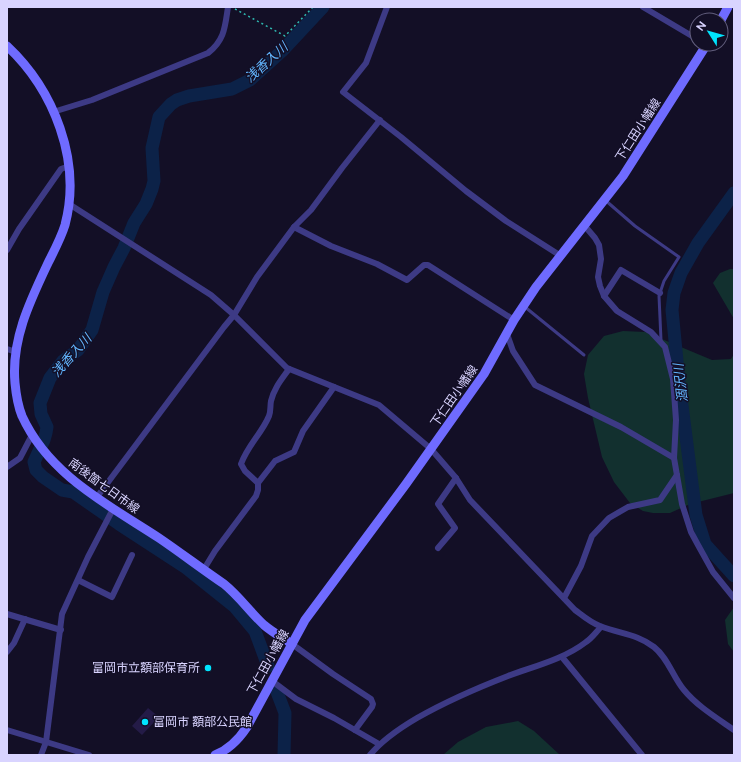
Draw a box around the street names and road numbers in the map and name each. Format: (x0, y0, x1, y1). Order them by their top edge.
street label: 下仁田小幡線 (613, 96, 663, 164)
street label: 下仁田小幡線 (428, 362, 480, 430)
street label: 南後箇七日市線 (66, 456, 142, 516)
street label: 下仁田小幡線 (244, 627, 292, 697)

